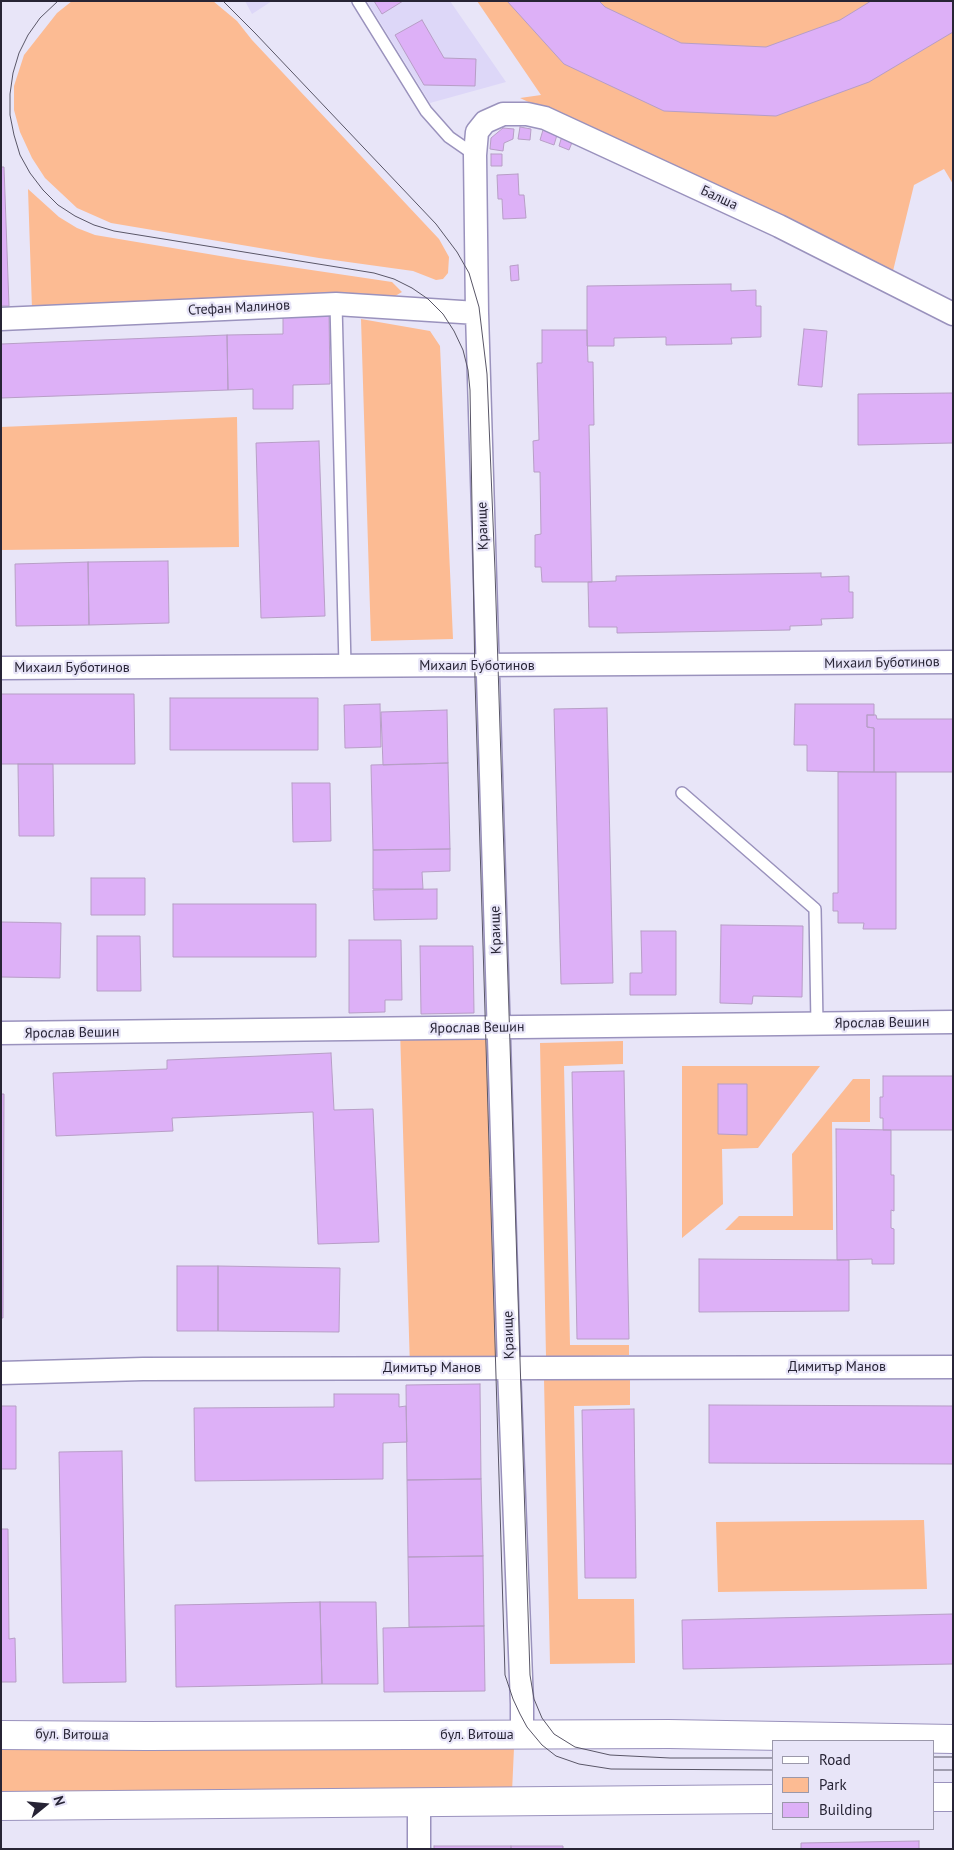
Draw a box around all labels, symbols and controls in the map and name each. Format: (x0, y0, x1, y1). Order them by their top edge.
street label: Балша (698, 182, 740, 214)
street label: Стефан Малинов (188, 297, 290, 319)
street label: Краище (474, 502, 492, 550)
street label: Михаил Буботинов (824, 654, 940, 672)
street label: Михаил Буботинов (419, 658, 535, 674)
street label: Михаил Буботинов (14, 660, 130, 676)
street label: Краище (487, 906, 505, 954)
street label: Ярослав Вешин (834, 1014, 930, 1032)
street label: Ярослав Вешин (429, 1019, 525, 1037)
street label: Ярослав Вешин (24, 1024, 120, 1042)
street label: Краище (500, 1311, 518, 1359)
street label: Димитър Манов (788, 1359, 886, 1375)
street label: Димитър Манов (383, 1360, 481, 1376)
street label: бул. Витоша (35, 1726, 109, 1744)
street label: бул. Витоша (440, 1727, 514, 1743)
legend (772, 1740, 934, 1830)
text: Road (819, 1750, 851, 1769)
text: Park (819, 1775, 847, 1794)
north arrow (20, 1780, 70, 1830)
text: N (49, 1794, 69, 1808)
text: Building (819, 1800, 873, 1819)

